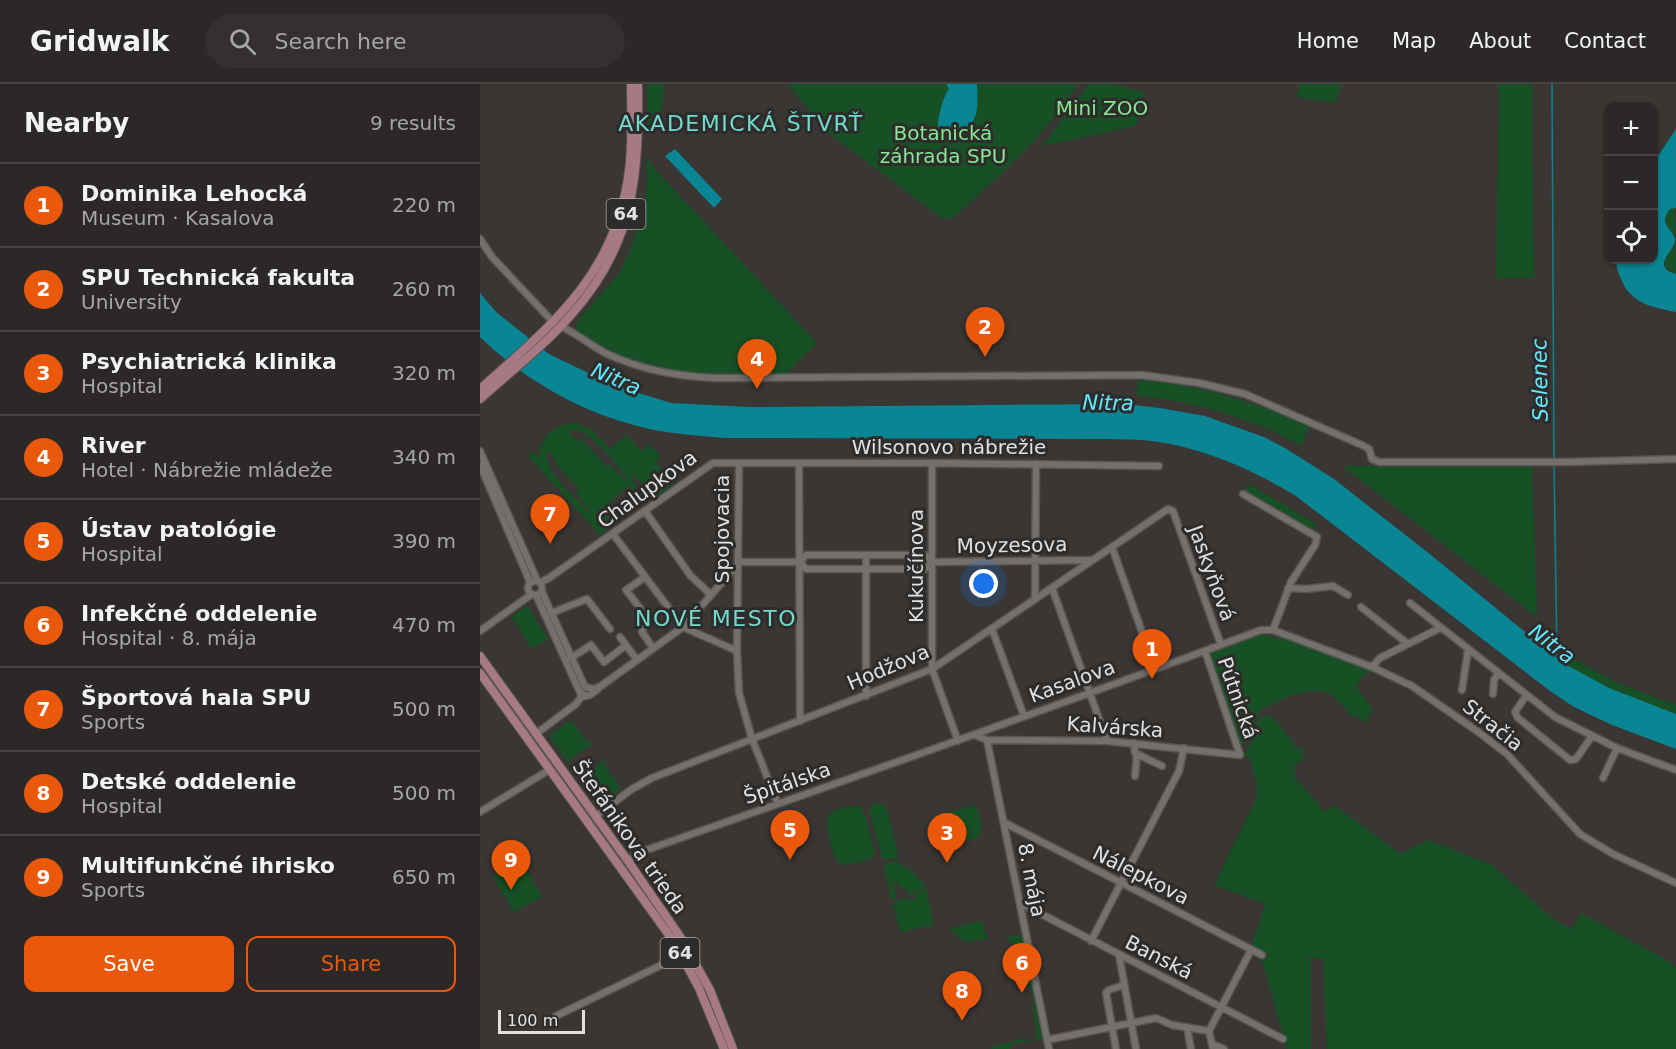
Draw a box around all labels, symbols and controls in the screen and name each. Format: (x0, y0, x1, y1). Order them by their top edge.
search box (205, 14, 625, 68)
text: Gridwalk (30, 25, 169, 58)
icon: search (226, 25, 259, 58)
text: Search here (274, 29, 407, 54)
text: Home (1297, 29, 1359, 53)
text: Map (1392, 29, 1436, 53)
text: About (1469, 29, 1531, 53)
text: Contact (1564, 29, 1646, 53)
park label: Mini ZOO (1056, 96, 1148, 120)
map controls (1604, 102, 1658, 264)
button: + (1604, 102, 1658, 156)
text: Nearby (24, 108, 129, 138)
text: 9 results (370, 111, 456, 135)
district label: AKADEMICKÁ ŠTVRŤ (618, 111, 864, 136)
park label: Botanická záhrada SPU (880, 121, 1006, 168)
button: − (1604, 156, 1658, 210)
text: Dominika Lehocká (81, 181, 307, 206)
text: 1 (37, 193, 50, 217)
text: 220 m (392, 193, 456, 217)
road number: 64 (606, 199, 646, 229)
text: Museum · Kasalova (81, 206, 274, 230)
button: locate (1604, 210, 1658, 264)
text: SPU Technická fakulta (81, 265, 355, 290)
text: 2 (37, 277, 50, 301)
text: 260 m (392, 277, 456, 301)
text: University (81, 290, 182, 314)
pin: 2 (966, 308, 1004, 357)
water label: Selenec (1527, 338, 1553, 422)
pin: 4 (738, 340, 776, 389)
text: Psychiatrická klinika (81, 349, 337, 374)
water label: Nitra (588, 358, 644, 400)
text: 3 (37, 361, 50, 385)
text: 320 m (392, 361, 456, 385)
text: Hospital (81, 374, 163, 398)
water label: Nitra (1082, 391, 1134, 415)
text: River (81, 433, 146, 458)
street label: Wilsonovo nábrežie (852, 435, 1046, 459)
text: 4 (37, 445, 50, 469)
text: 340 m (392, 445, 456, 469)
street label: Chalupkova (593, 445, 701, 533)
text: Hotel · Nábrežie mládeže (81, 458, 333, 482)
street label: Spojovacia (710, 475, 734, 583)
pin: 7 (530, 494, 570, 544)
street label: Kukučínova (904, 509, 928, 623)
text: Ústav patológie (81, 517, 276, 542)
street label: Jaskyňová (1183, 520, 1240, 624)
text: 5 (37, 529, 50, 553)
text: 390 m (392, 529, 456, 553)
street label: Moyzesova (956, 532, 1068, 558)
text: Hospital (81, 542, 163, 566)
your location (969, 569, 998, 598)
text: Infekčné oddelenie (81, 601, 317, 626)
district label: NOVÉ MESTO (635, 606, 797, 631)
text: 6 (37, 613, 50, 637)
text: 470 m (392, 613, 456, 637)
water label: Nitra (1524, 619, 1580, 669)
text: Hospital · 8. mája (81, 626, 257, 650)
pin: 1 (1132, 630, 1172, 679)
street label: Hodžova (843, 639, 933, 695)
street label: Kasalova (1026, 654, 1118, 708)
street label: Pútnická (1213, 654, 1263, 742)
text: Športová hala SPU (81, 685, 311, 710)
street label: Stračia (1458, 694, 1528, 756)
text: 7 (37, 697, 50, 721)
text: 500 m (392, 697, 456, 721)
text: Sports (81, 710, 145, 734)
street label: Kalvárska (1066, 712, 1164, 742)
street label: Štefánikova trieda (568, 755, 692, 919)
street label: Špitálska (740, 757, 834, 809)
text: Detské oddelenie (81, 769, 297, 794)
text: 8 (37, 781, 50, 805)
text: 500 m (392, 781, 456, 805)
text: Hospital (81, 794, 163, 818)
pin: 5 (770, 810, 810, 860)
pin: 3 (928, 814, 966, 863)
pin: 9 (492, 840, 531, 890)
street label: Nálepkova (1089, 840, 1193, 910)
street label: 8. mája (1013, 841, 1051, 919)
text: Multifunkčné ihrisko (81, 853, 335, 878)
text: 9 (37, 865, 50, 889)
text: 650 m (392, 865, 456, 889)
text: Sports (81, 878, 145, 902)
street label: Banská (1121, 930, 1197, 984)
button: Save (24, 936, 234, 992)
button: Share (246, 936, 456, 992)
road number: 64 (660, 938, 700, 968)
pin: 6 (1002, 944, 1042, 993)
pin: 8 (942, 972, 982, 1021)
scale bar (498, 1007, 585, 1034)
text: 100 m (507, 1011, 558, 1030)

